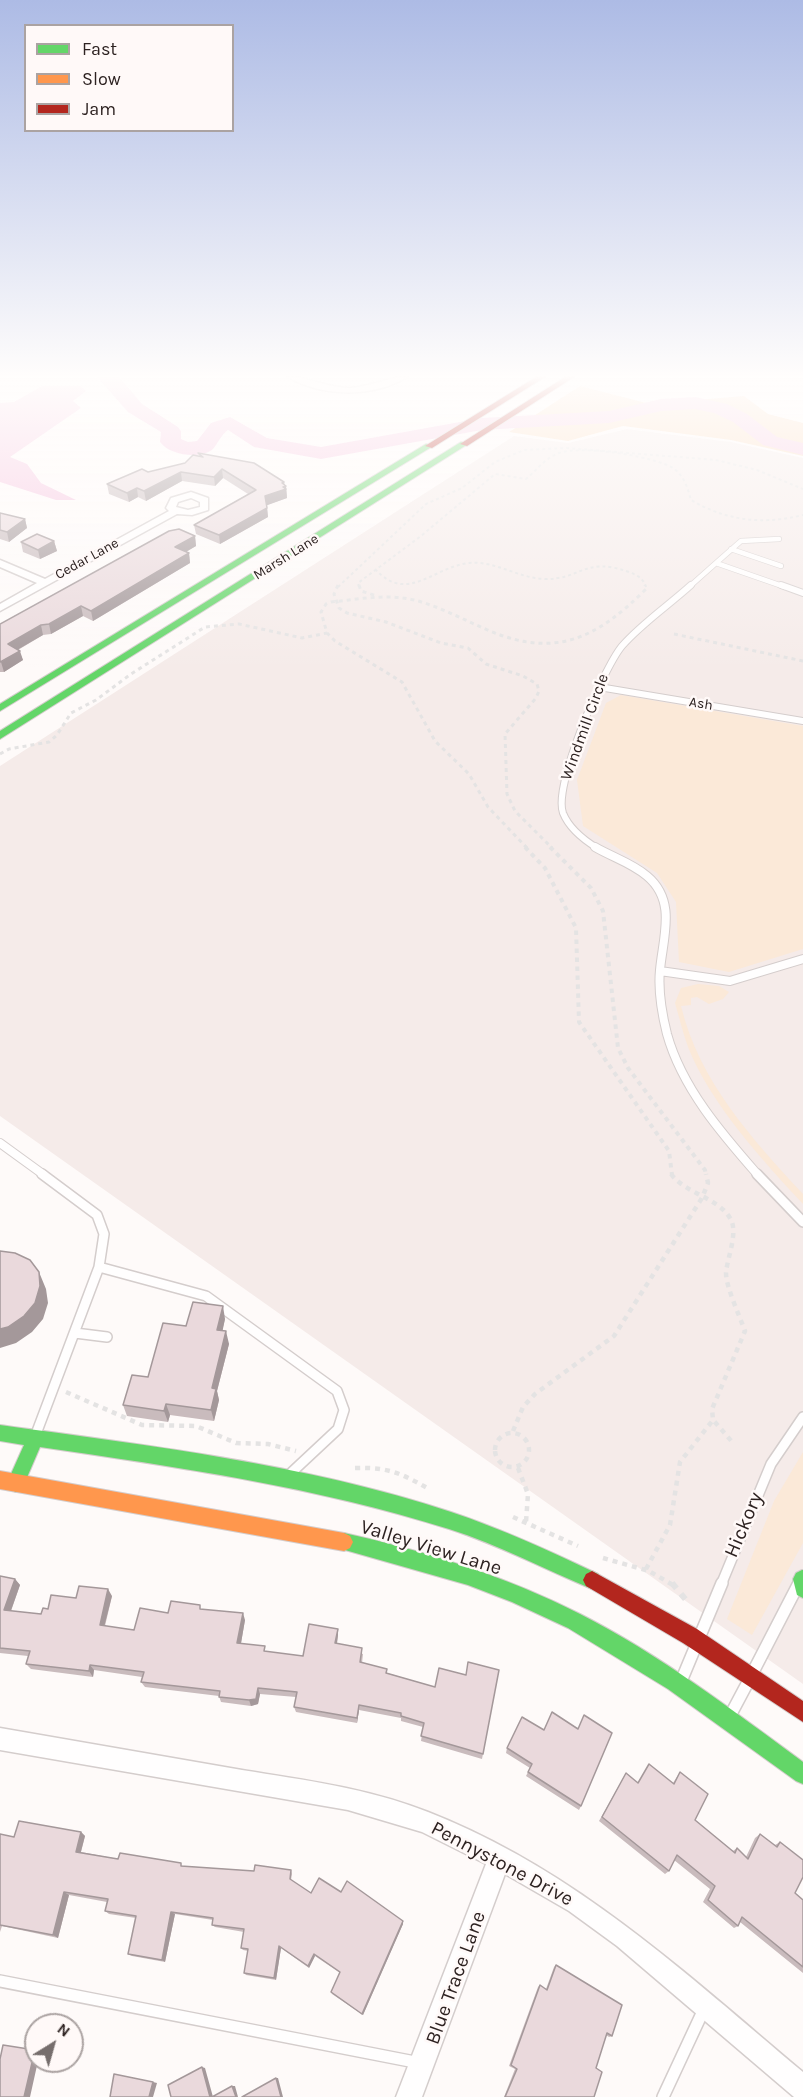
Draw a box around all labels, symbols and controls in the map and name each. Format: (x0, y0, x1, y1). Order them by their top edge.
legend (24, 24, 234, 132)
text: Fast (82, 38, 117, 60)
text: Slow (82, 68, 121, 90)
text: Jam (82, 98, 116, 120)
street label: Marsh Lane (250, 530, 322, 584)
street label: Cedar Lane (52, 535, 122, 583)
street label: Windmill Circle (557, 671, 613, 783)
street label: Ash (688, 694, 714, 714)
street label: Hickory (720, 1489, 768, 1561)
street label: Valley View Lane (357, 1515, 505, 1581)
street label: Pennystone Drive (427, 1816, 577, 1912)
street label: Blue Trace Lane (421, 1908, 491, 2048)
north arrow (24, 2013, 84, 2073)
text: N (54, 2019, 74, 2041)

